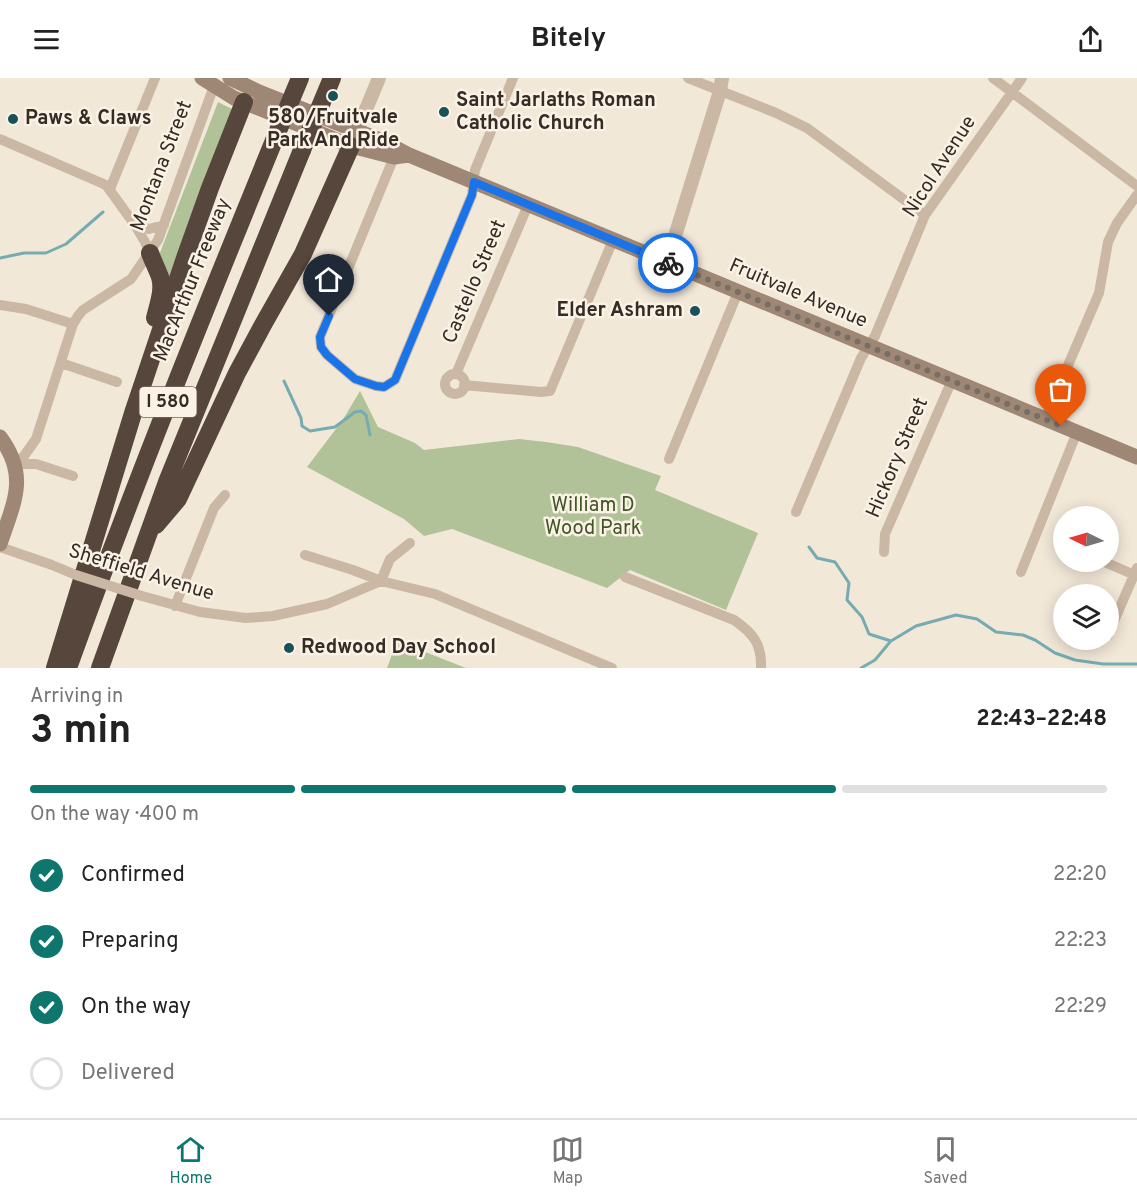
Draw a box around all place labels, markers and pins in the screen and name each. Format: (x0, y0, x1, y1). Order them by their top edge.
place label: Saint Jarlaths Roman Catholic Church (456, 88, 656, 137)
marker: 580/Fruitvale Park And Ride (326, 89, 340, 103)
place label: 580/Fruitvale Park And Ride (267, 105, 399, 154)
marker: Saint Jarlaths Roman Catholic Church (437, 105, 451, 119)
place label: Paws & Claws (25, 106, 152, 132)
marker: Paws & Claws (6, 112, 20, 126)
pin (303, 254, 354, 316)
place label: Elder Ashram (557, 298, 683, 324)
marker: Elder Ashram (688, 304, 702, 318)
pin (1035, 364, 1086, 426)
place label: Redwood Day School (301, 635, 496, 661)
marker: Redwood Day School (282, 641, 296, 655)

